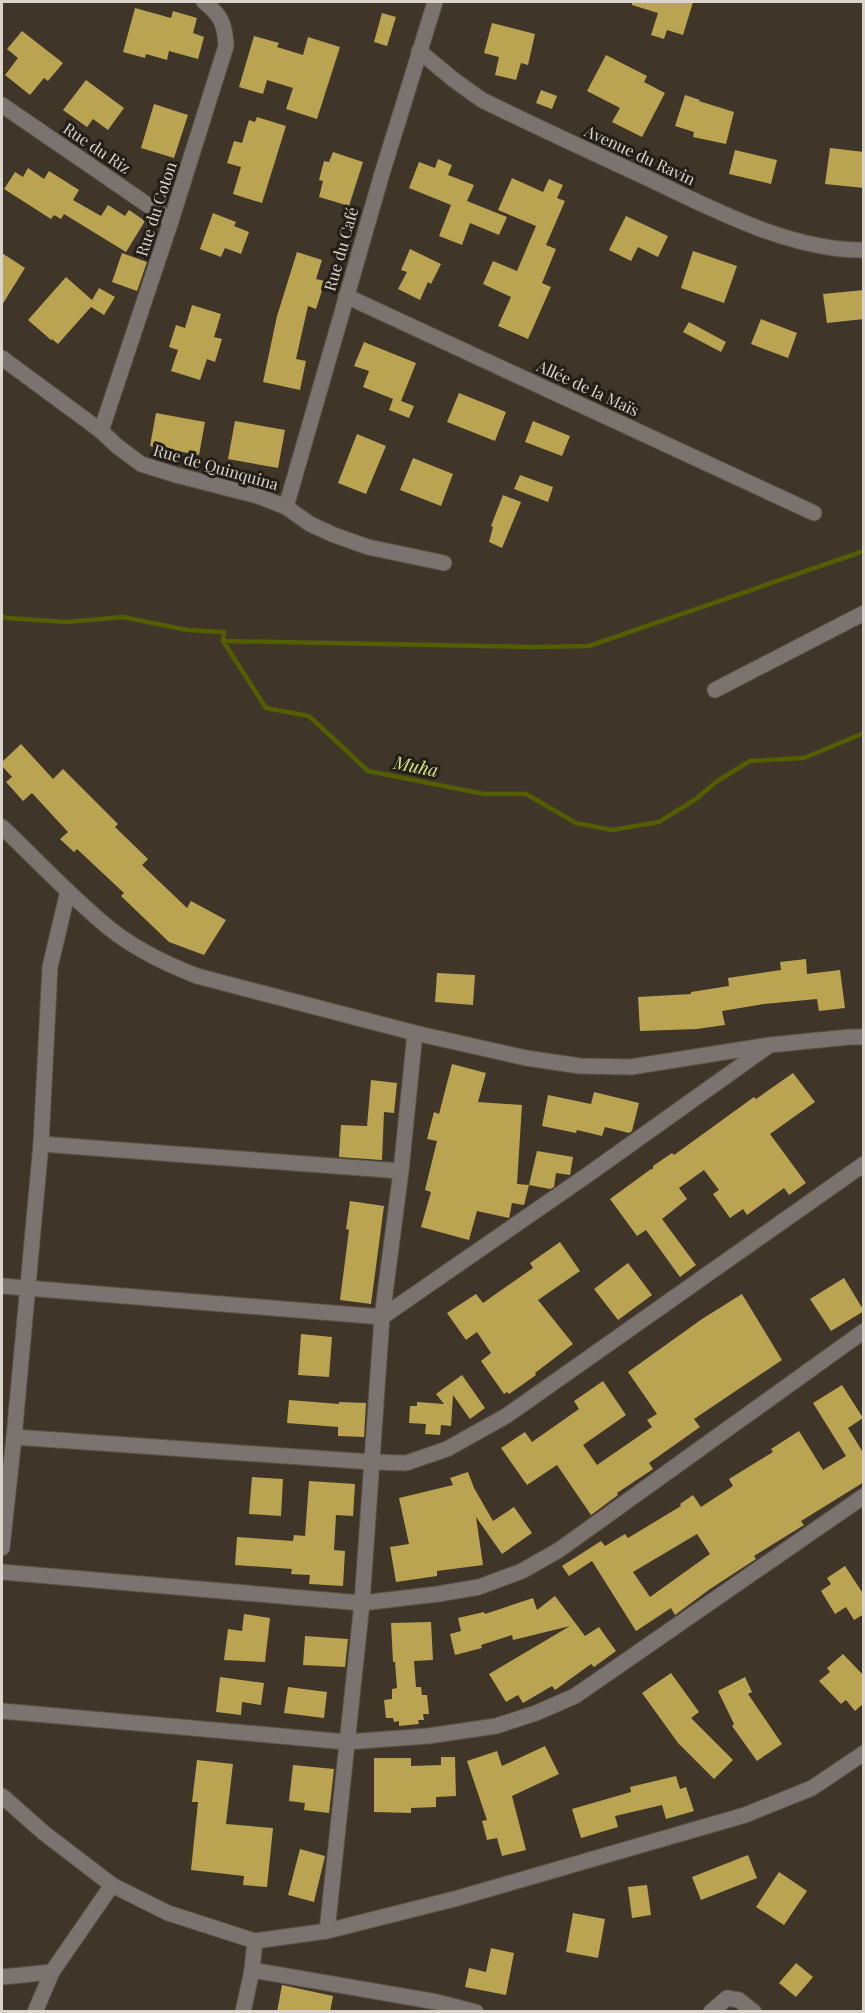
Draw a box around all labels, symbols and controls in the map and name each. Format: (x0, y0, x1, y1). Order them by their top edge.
street label: Rue du Riz (59, 117, 135, 178)
street label: Avenue du Ravin (581, 119, 699, 190)
street label: Rue du Coton (130, 159, 181, 259)
street label: Rue du Café (319, 204, 363, 293)
street label: Allée de la Maïs (533, 354, 643, 420)
street label: Rue de Quinquina (151, 439, 281, 494)
water label: Muha (391, 750, 440, 782)

